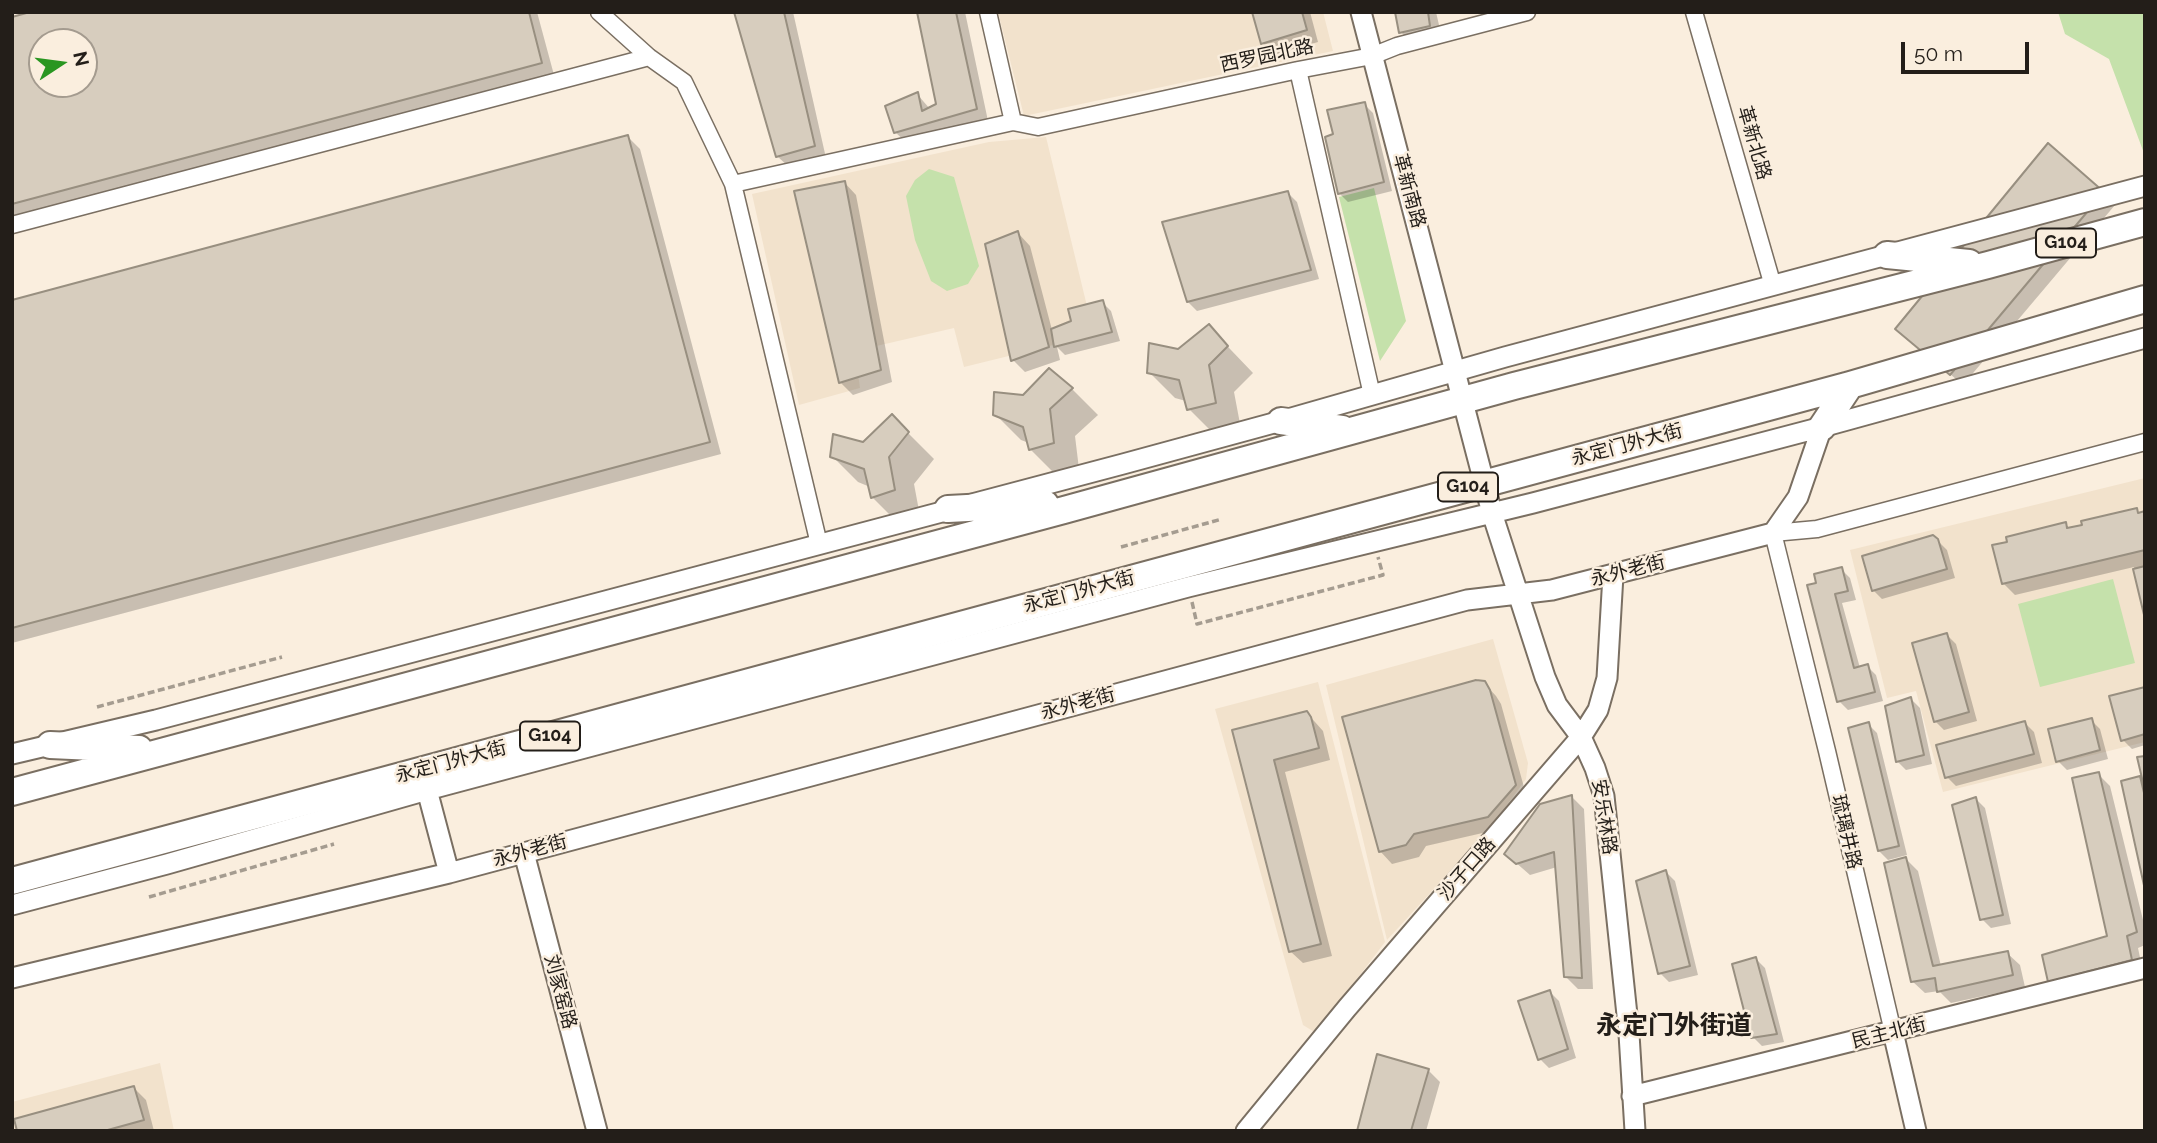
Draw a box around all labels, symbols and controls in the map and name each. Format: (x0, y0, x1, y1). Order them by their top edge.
north arrow (28, 28, 98, 98)
scale bar (1905, 28, 2033, 72)
street label: 西罗园北路 (1218, 35, 1316, 77)
text: 50 m (1914, 41, 1963, 66)
text: N (69, 49, 94, 68)
street label: 革新北路 (1733, 103, 1775, 183)
street label: 革新南路 (1388, 151, 1430, 231)
road number: G104 (2036, 229, 2096, 258)
street label: 永定门外大街 (1569, 419, 1685, 471)
road number: G104 (1438, 472, 1498, 502)
street label: 永外老街 (1588, 551, 1668, 591)
street label: 永定门外大街 (1021, 566, 1137, 618)
street label: 永外老街 (1038, 683, 1118, 725)
road number: G104 (520, 722, 580, 750)
street label: 永定门外大街 (393, 736, 509, 788)
street label: 安乐林路 (1587, 778, 1621, 856)
street label: 琉璃井路 (1826, 792, 1866, 872)
street label: 永外老街 (490, 830, 570, 872)
street label: 沙子口路 (1433, 833, 1501, 905)
street label: 刘家窑路 (539, 952, 581, 1032)
district label: 永定门外街道 (1596, 1010, 1752, 1042)
street label: 民主北街 (1849, 1013, 1929, 1053)

